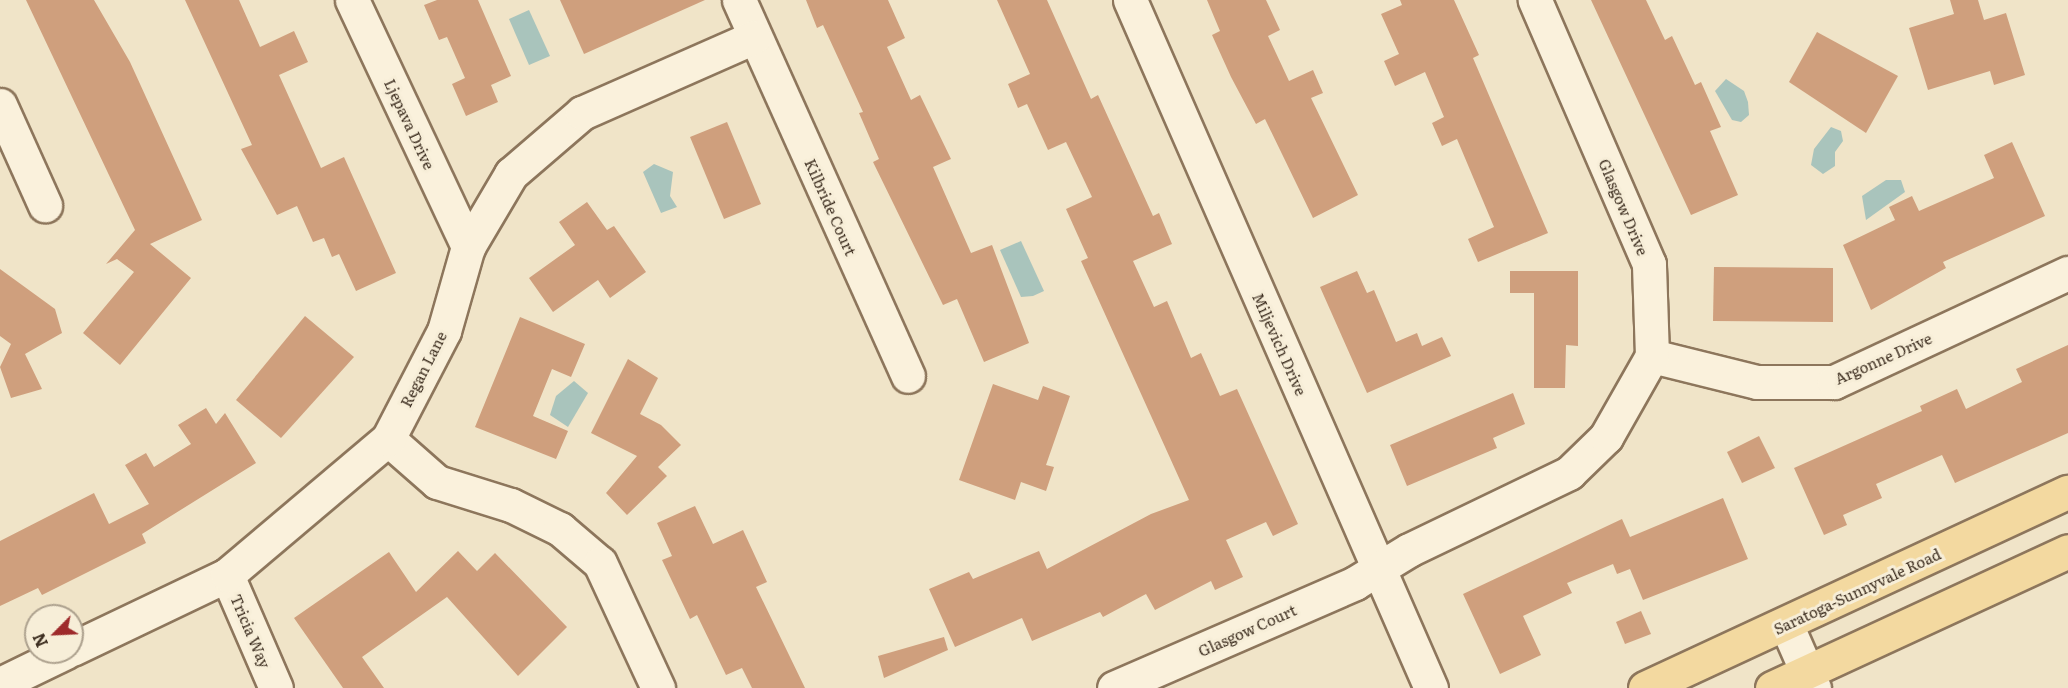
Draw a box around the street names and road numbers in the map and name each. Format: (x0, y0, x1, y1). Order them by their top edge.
street label: Ljepava Drive (381, 76, 439, 172)
street label: Kilbride Court (802, 156, 860, 258)
street label: Glasgow Drive (1596, 156, 1652, 258)
street label: Miljevich Drive (1249, 290, 1311, 398)
street label: Regan Lane (396, 328, 450, 410)
street label: Argonne Drive (1832, 329, 1934, 387)
street label: Saratoga-Sunnyvale Road (1771, 544, 1943, 638)
street label: Tricia Way (227, 591, 275, 671)
street label: Glasgow Court (1195, 600, 1299, 660)

